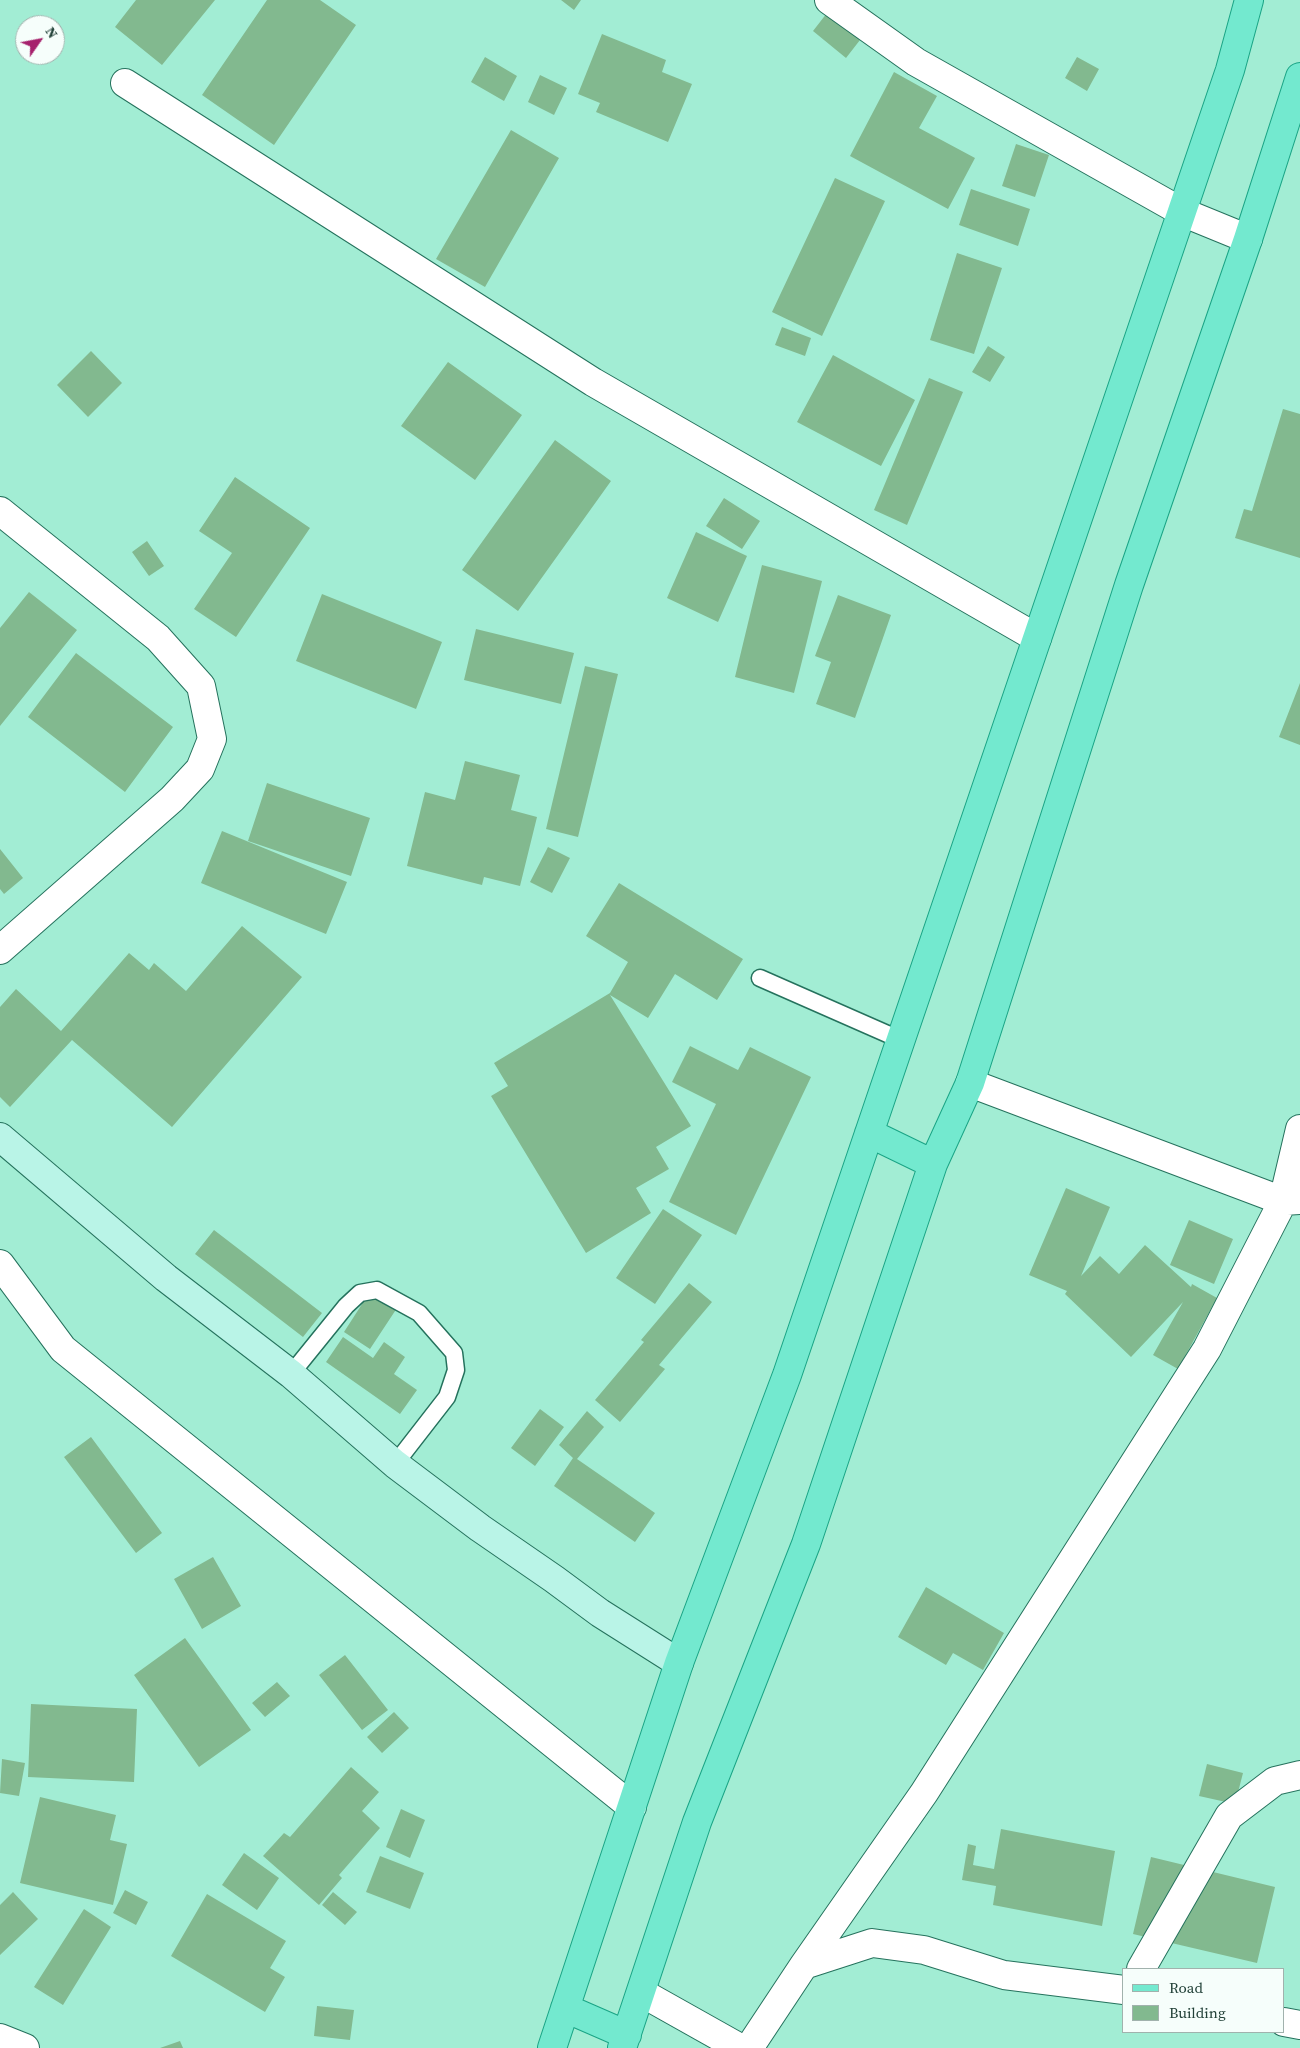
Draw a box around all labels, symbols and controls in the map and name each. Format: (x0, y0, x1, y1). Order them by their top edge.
north arrow (15, 15, 65, 65)
text: N (41, 23, 63, 42)
legend (1122, 1968, 1285, 2033)
text: Road (1169, 1977, 1203, 1998)
text: Building (1169, 2002, 1226, 2023)

